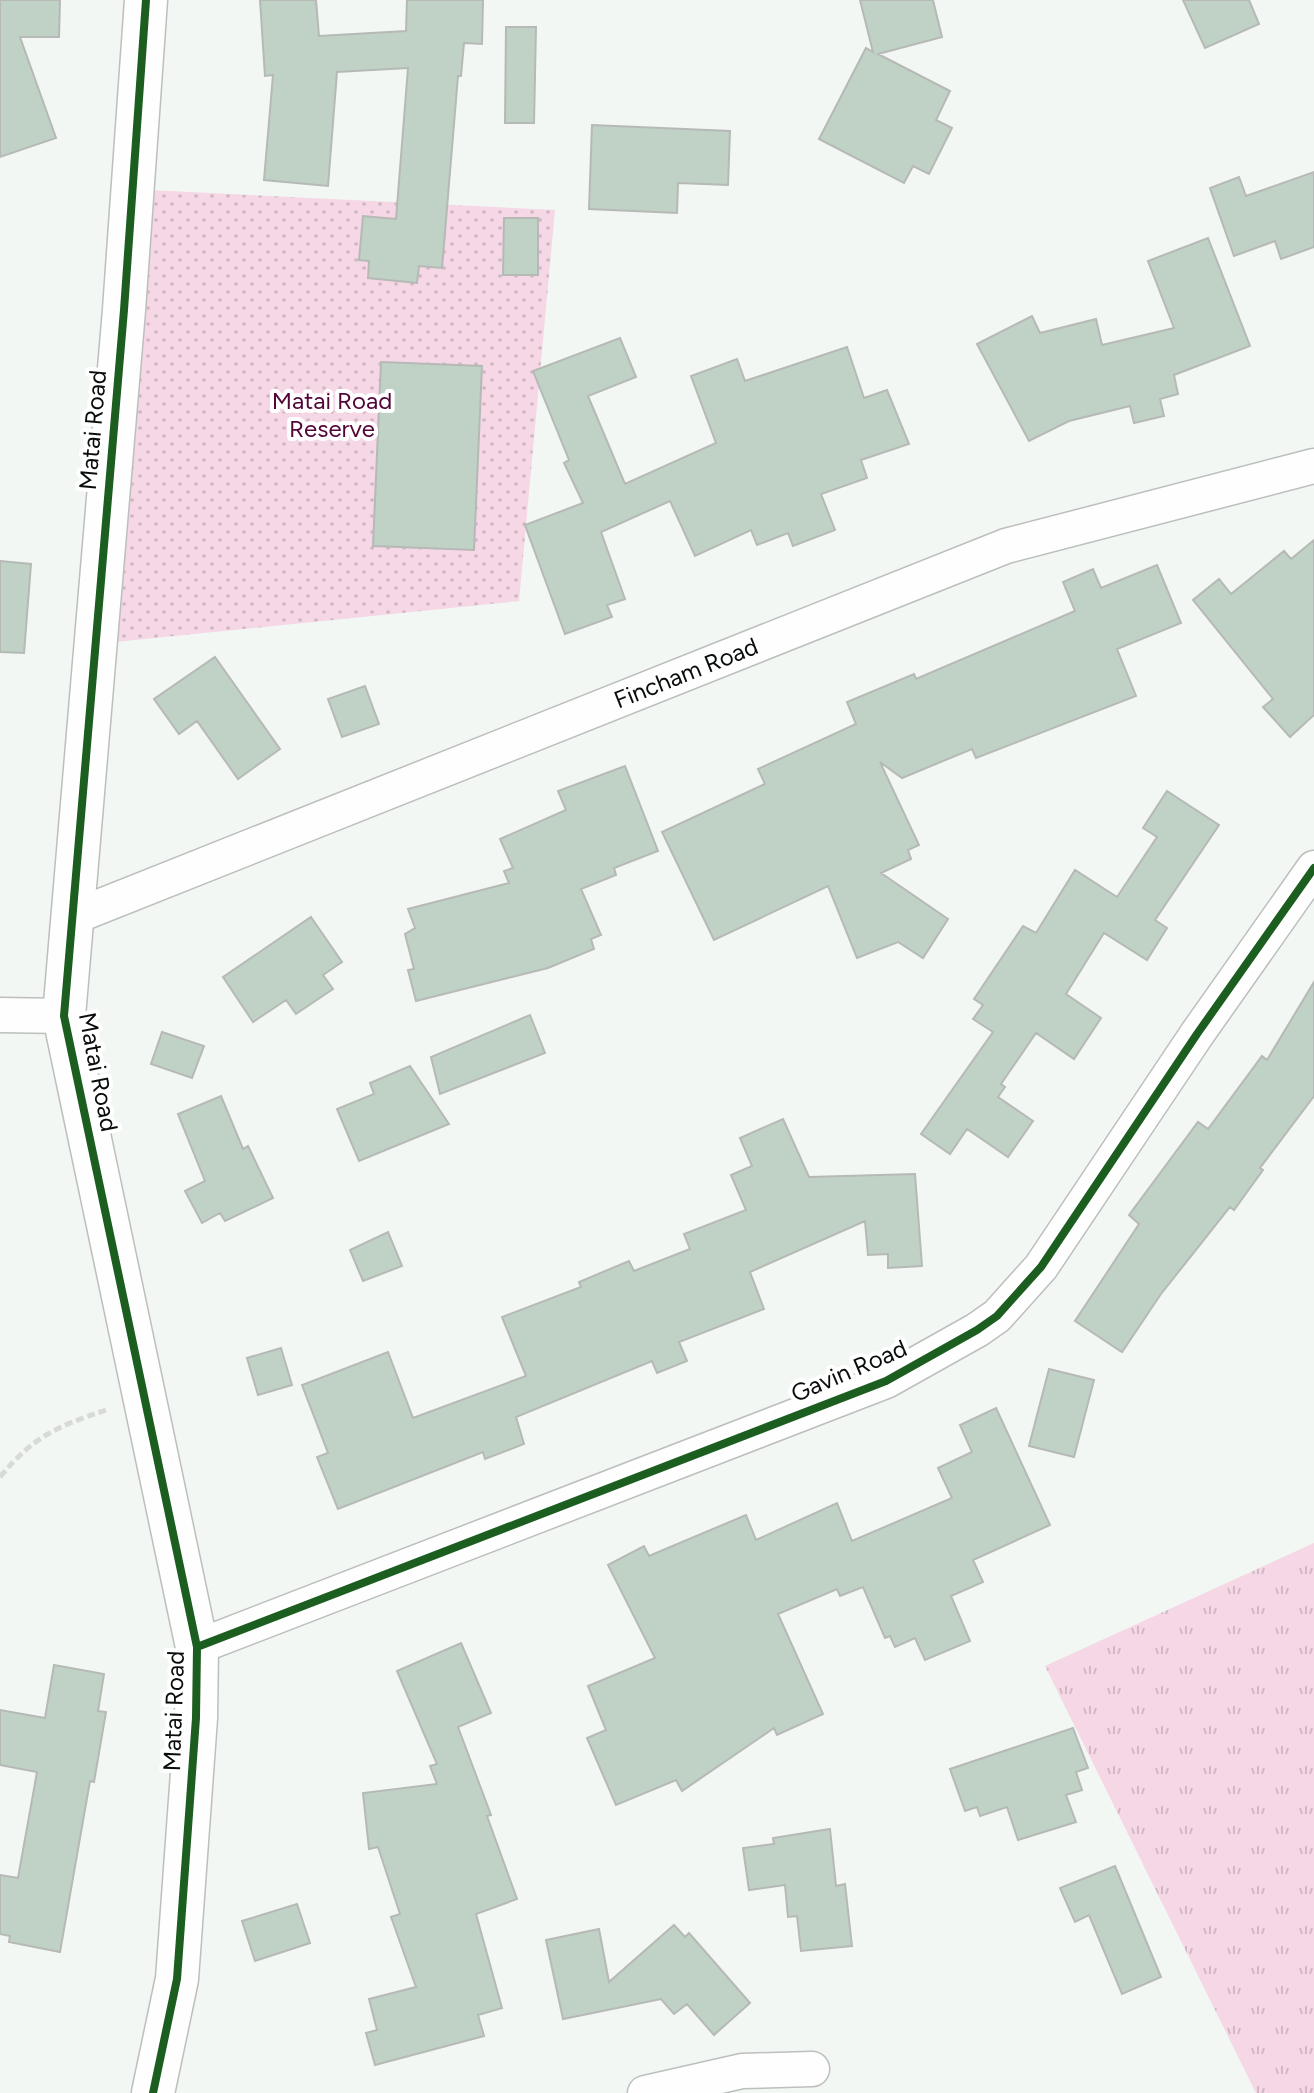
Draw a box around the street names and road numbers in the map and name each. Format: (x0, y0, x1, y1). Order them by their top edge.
street label: Matai Road (73, 369, 112, 491)
street label: Fincham Road (610, 631, 762, 714)
street label: Matai Road (73, 1010, 124, 1134)
street label: Gavin Road (787, 1333, 911, 1408)
street label: Matai Road (157, 1650, 190, 1772)

